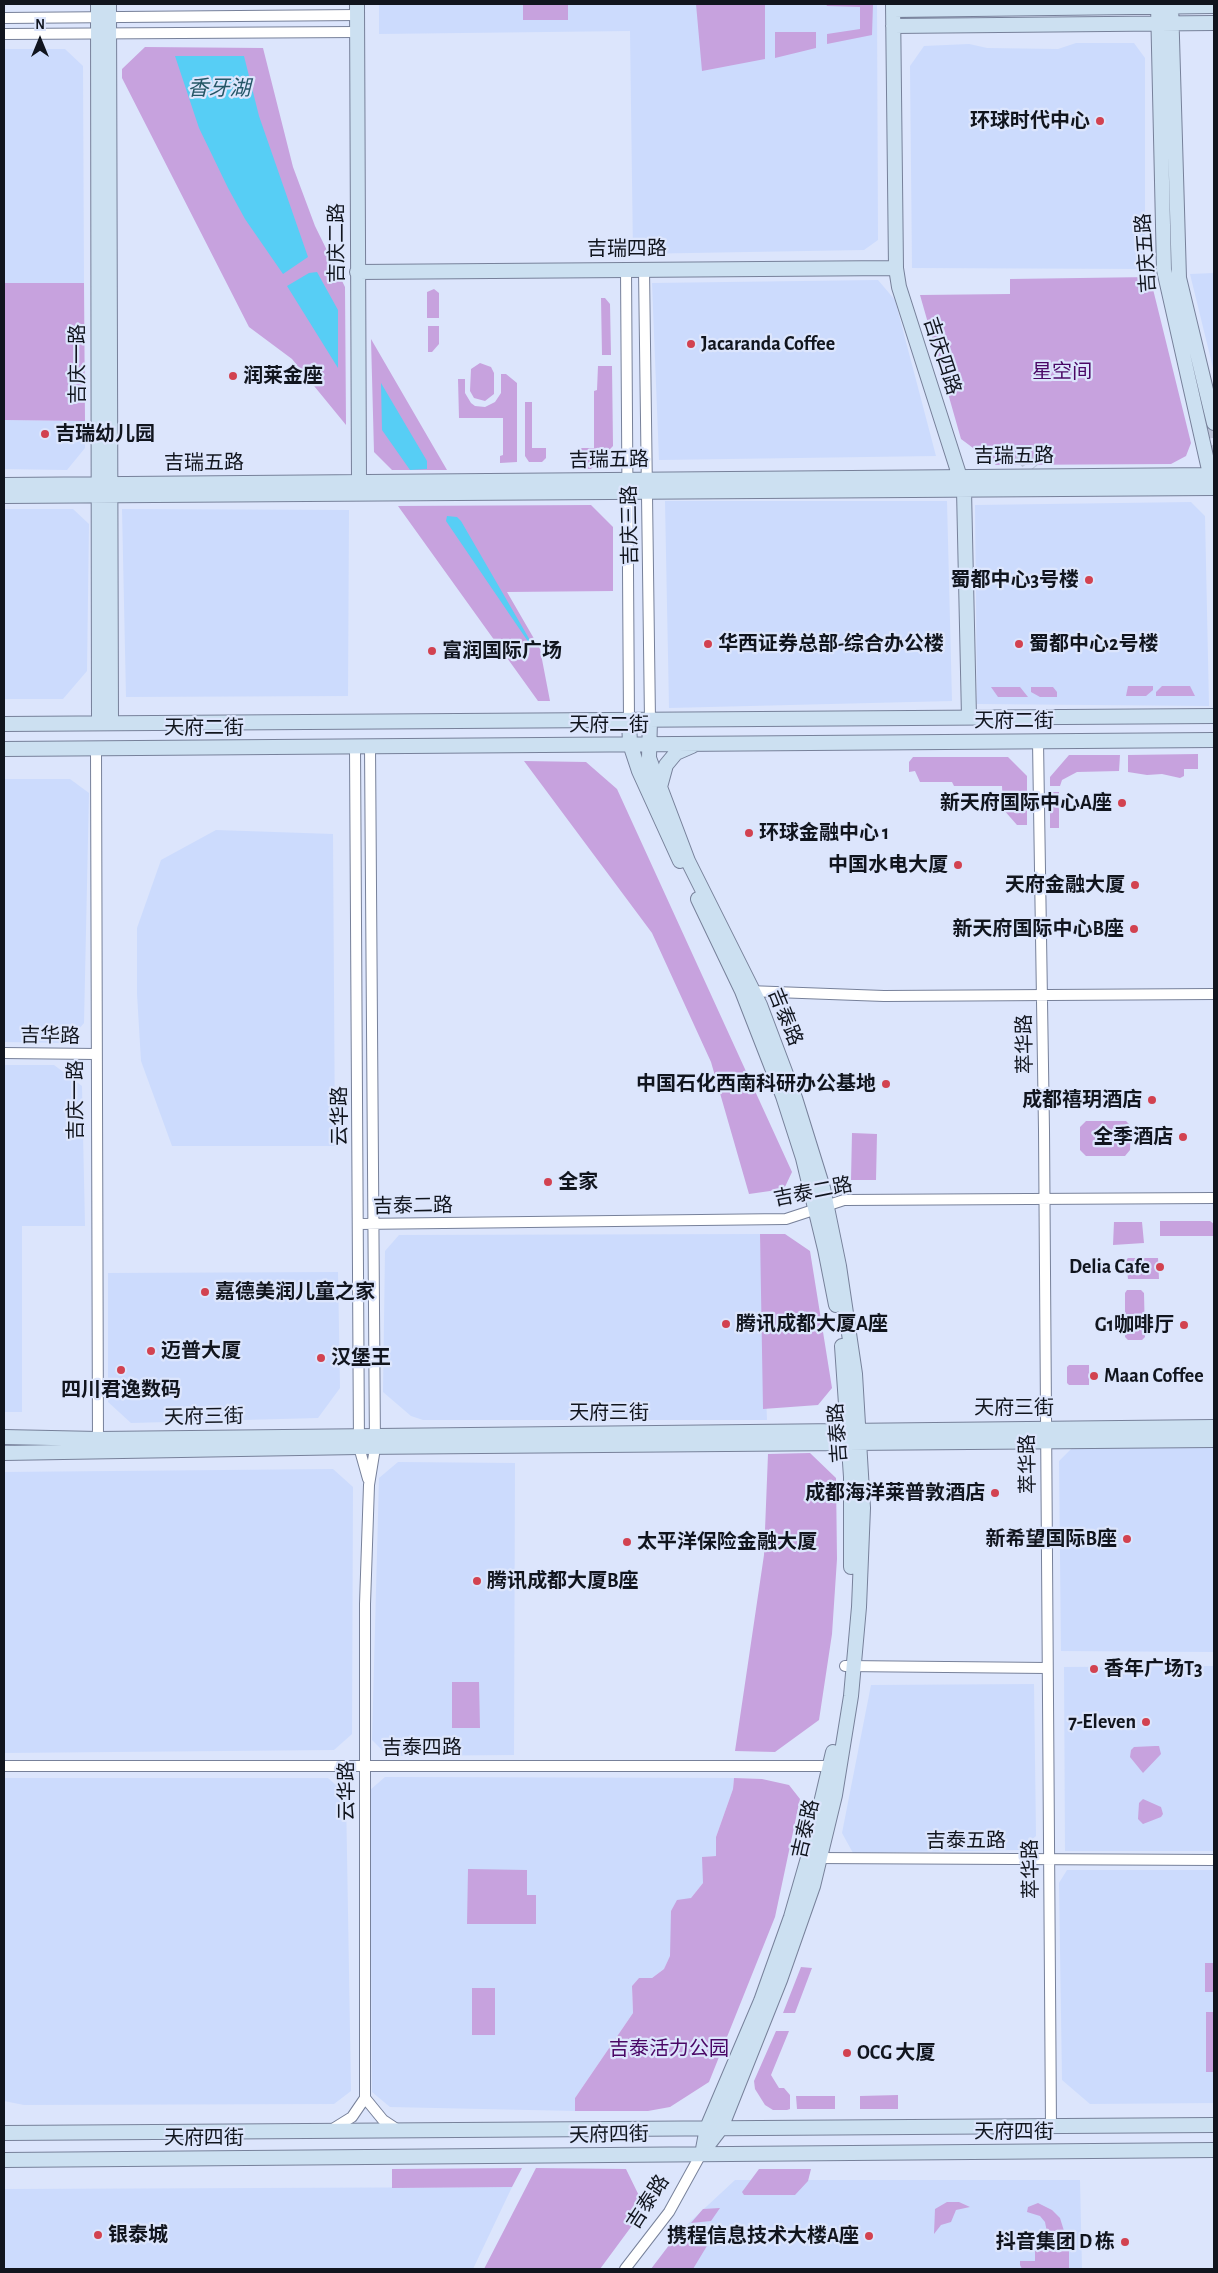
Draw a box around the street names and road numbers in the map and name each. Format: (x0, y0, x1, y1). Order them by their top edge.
street label: 吉庆二路 (325, 203, 349, 283)
street label: 吉庆五路 (1131, 212, 1161, 294)
street label: 吉瑞四路 (587, 237, 667, 261)
street label: 吉庆四路 (918, 314, 966, 398)
street label: 吉庆一路 (66, 324, 90, 404)
street label: 吉瑞五路 (974, 444, 1054, 468)
street label: 吉瑞五路 (569, 447, 649, 473)
street label: 吉瑞五路 (164, 451, 244, 475)
street label: 吉庆三路 (617, 485, 643, 565)
street label: 天府二街 (974, 709, 1054, 733)
street label: 天府二街 (569, 713, 649, 737)
street label: 天府二街 (164, 716, 244, 740)
street label: 吉泰路 (763, 985, 807, 1049)
street label: 萃华路 (1012, 1014, 1038, 1074)
street label: 吉华路 (20, 1023, 80, 1049)
street label: 吉庆一路 (64, 1060, 88, 1140)
street label: 云华路 (328, 1086, 352, 1146)
street label: 吉泰二路 (771, 1173, 855, 1211)
street label: 吉泰二路 (373, 1193, 453, 1219)
street label: 天府三街 (974, 1396, 1054, 1420)
street label: 天府三街 (569, 1401, 649, 1425)
street label: 吉泰路 (824, 1402, 852, 1464)
street label: 天府三街 (164, 1404, 244, 1430)
street label: 萃华路 (1015, 1434, 1041, 1494)
street label: 吉泰四路 (382, 1736, 462, 1760)
street label: 云华路 (335, 1761, 359, 1821)
street label: 吉泰路 (788, 1797, 824, 1861)
street label: 吉泰五路 (926, 1829, 1006, 1853)
street label: 萃华路 (1018, 1839, 1044, 1899)
street label: 天府四街 (974, 2120, 1054, 2144)
street label: 天府四街 (569, 2122, 649, 2148)
street label: 天府四街 (164, 2126, 244, 2150)
street label: 吉泰路 (622, 2170, 674, 2234)

